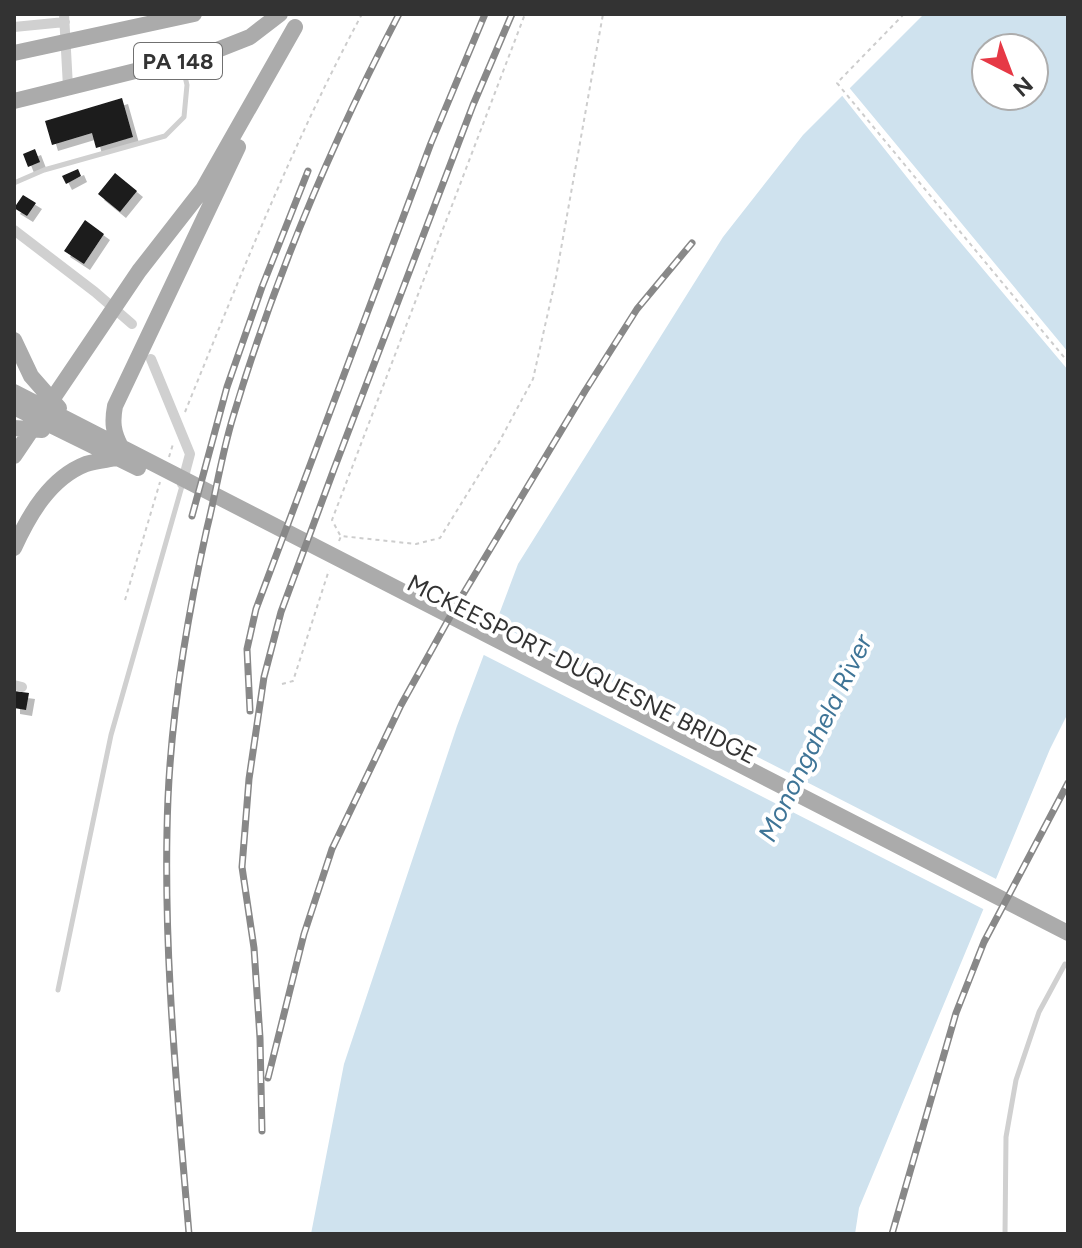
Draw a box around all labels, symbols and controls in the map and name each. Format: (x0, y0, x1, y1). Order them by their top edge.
north arrow (970, 32, 1050, 112)
road number: PA 148 (134, 43, 222, 79)
text: N (1008, 71, 1038, 102)
street label: MCKEESPORT-DUQUESNE BRIDGE (403, 568, 761, 770)
water label: Monongahela River (751, 628, 880, 847)

